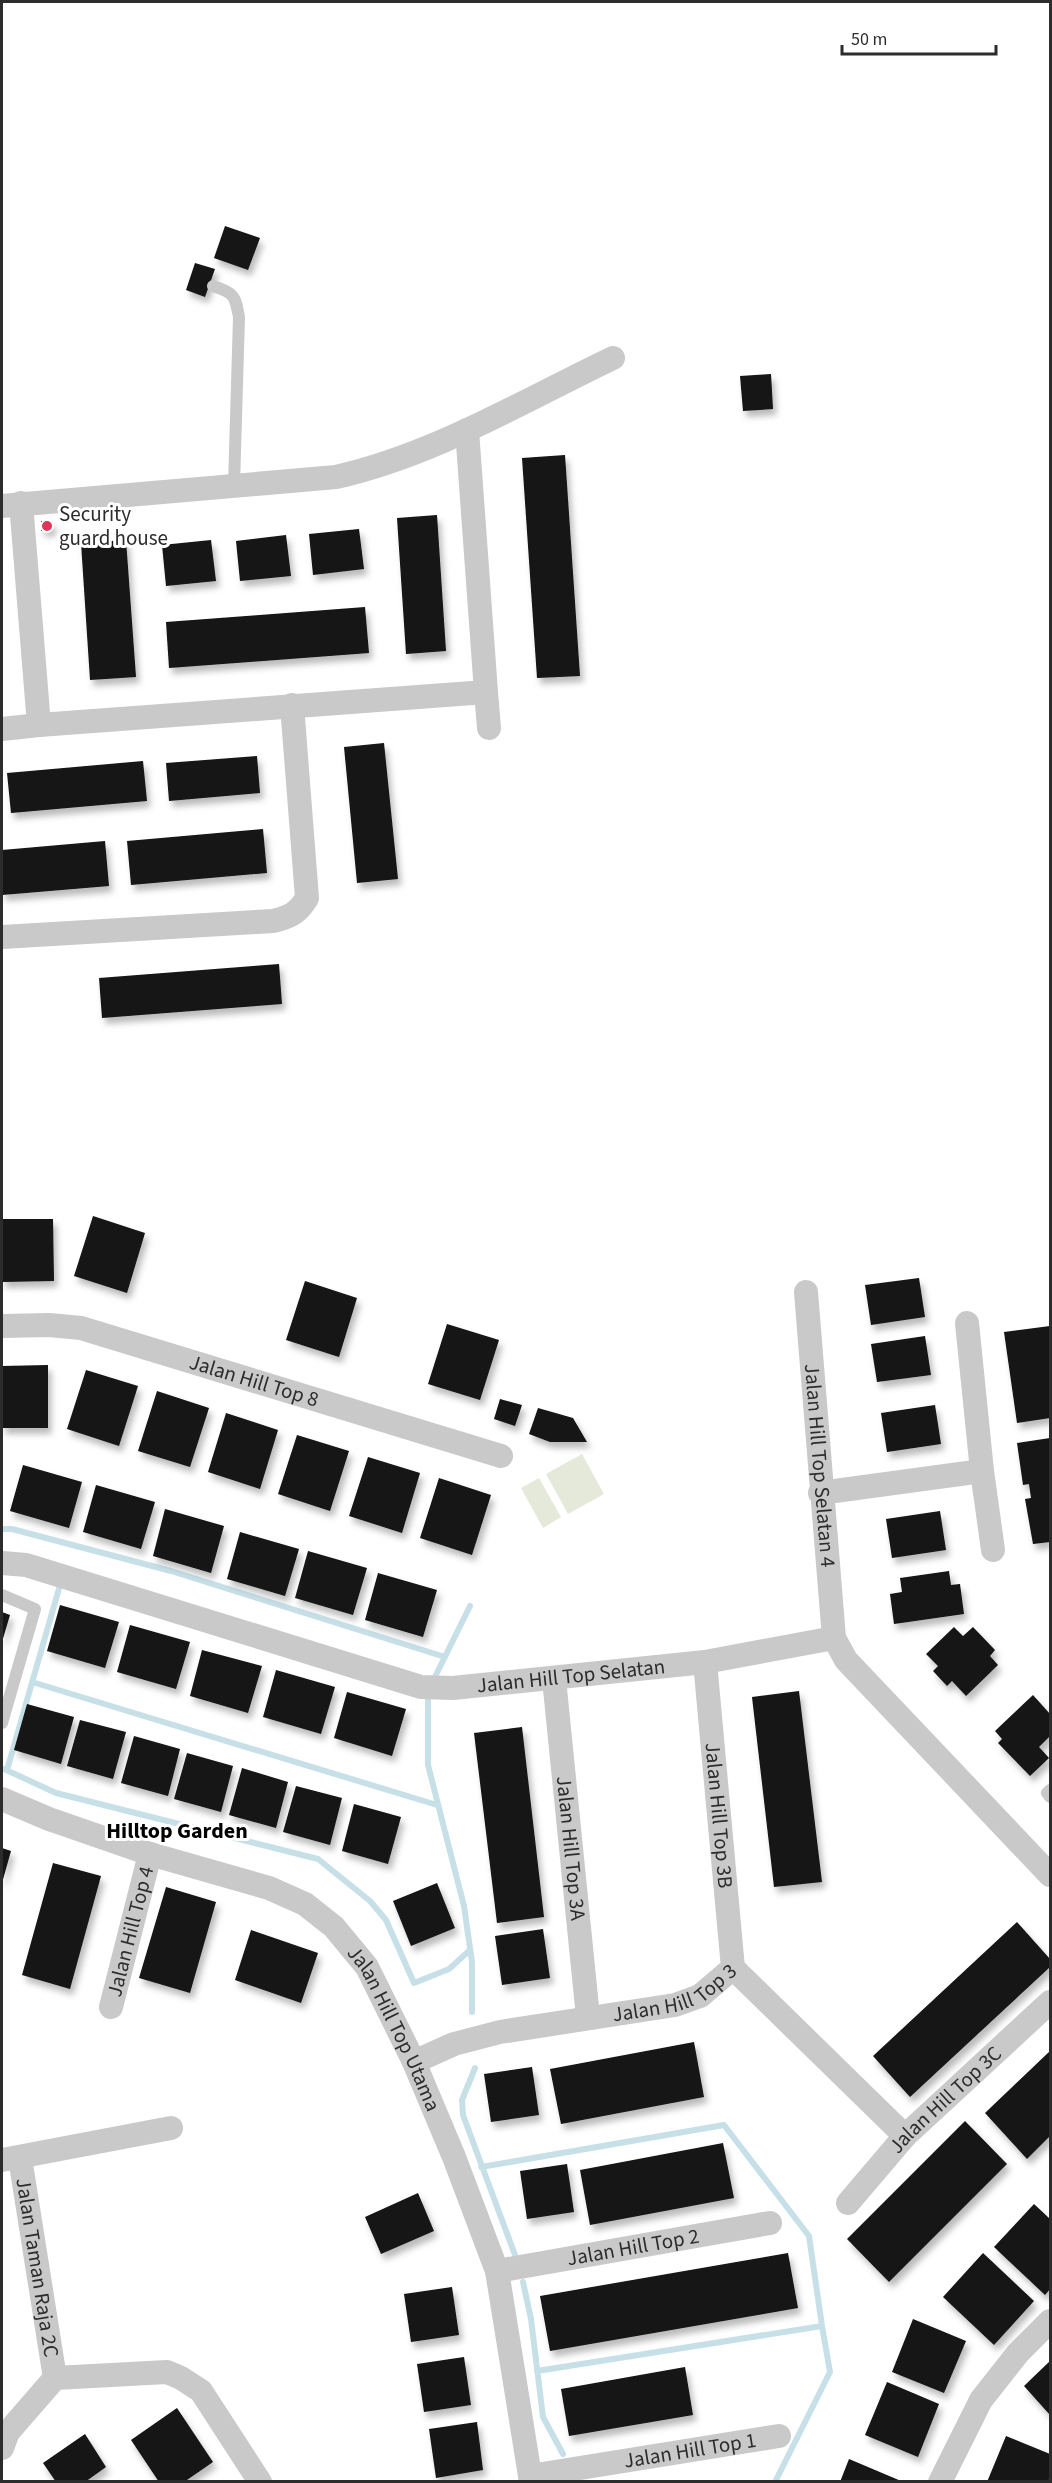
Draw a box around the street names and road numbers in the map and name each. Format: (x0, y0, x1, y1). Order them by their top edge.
street label: Jalan Hill Top 8 (186, 1347, 322, 1415)
street label: Jalan Hill Top Selatan 4 (797, 1363, 843, 1568)
street label: Jalan Hill Top Selatan (475, 1651, 667, 1700)
street label: Jalan Hill Top 3B (697, 1741, 741, 1889)
street label: Jalan Hill Top 3A (549, 1774, 593, 1922)
street label: Jalan Hill Top 4 (99, 1863, 161, 2000)
street label: Jalan Hill Top Utama (340, 1939, 448, 2116)
street label: Jalan Hill Top 3 (610, 1956, 743, 2029)
street label: Jalan Hill Top 3C (881, 2039, 1008, 2160)
street label: Jalan Taman Raja 2C (8, 2176, 66, 2359)
street label: Jalan Hill Top 2 (564, 2221, 701, 2273)
street label: Jalan Hill Top 1 (622, 2425, 758, 2476)

